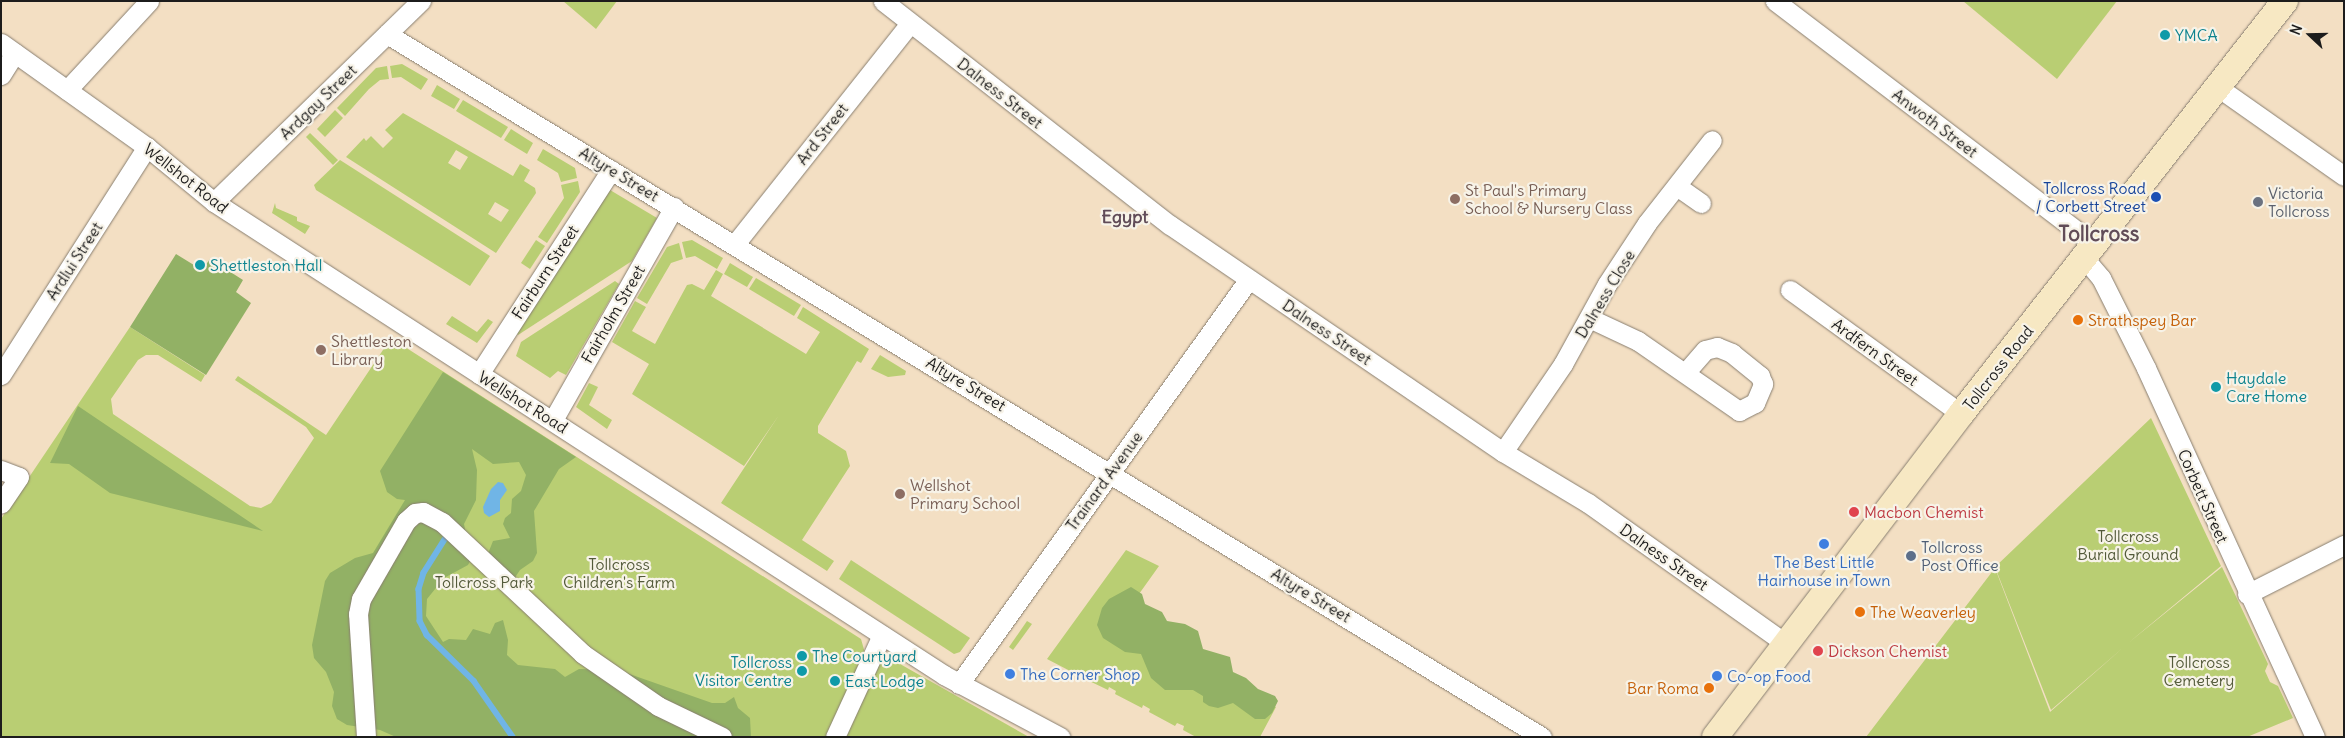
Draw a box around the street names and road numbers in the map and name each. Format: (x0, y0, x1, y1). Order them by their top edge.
street label: Dalness Street (953, 54, 1047, 132)
street label: Ardgay Street (276, 60, 360, 144)
street label: Anwoth Street (1888, 85, 1982, 161)
street label: Ard Street (792, 100, 852, 168)
street label: Wellshot Road (140, 139, 232, 217)
street label: Altyre Street (576, 143, 662, 205)
street label: Ardlui Street (42, 218, 106, 304)
street label: Fairburn Street (508, 221, 582, 323)
street label: Dalness Close (1571, 246, 1639, 342)
street label: Fairholm Street (577, 262, 649, 366)
street label: Dalness Street (1279, 295, 1375, 369)
street label: Ardfern Street (1828, 314, 1922, 390)
street label: Tollcross Road (1959, 322, 2037, 414)
street label: Altyre Street (923, 353, 1009, 415)
street label: Wellshot Road (475, 367, 571, 437)
street label: Trainard Avenue (1062, 428, 1146, 534)
street label: Corbett Street (2174, 446, 2232, 546)
street label: Dalness Street (1616, 520, 1712, 594)
street label: Altyre Street (1268, 564, 1354, 626)

